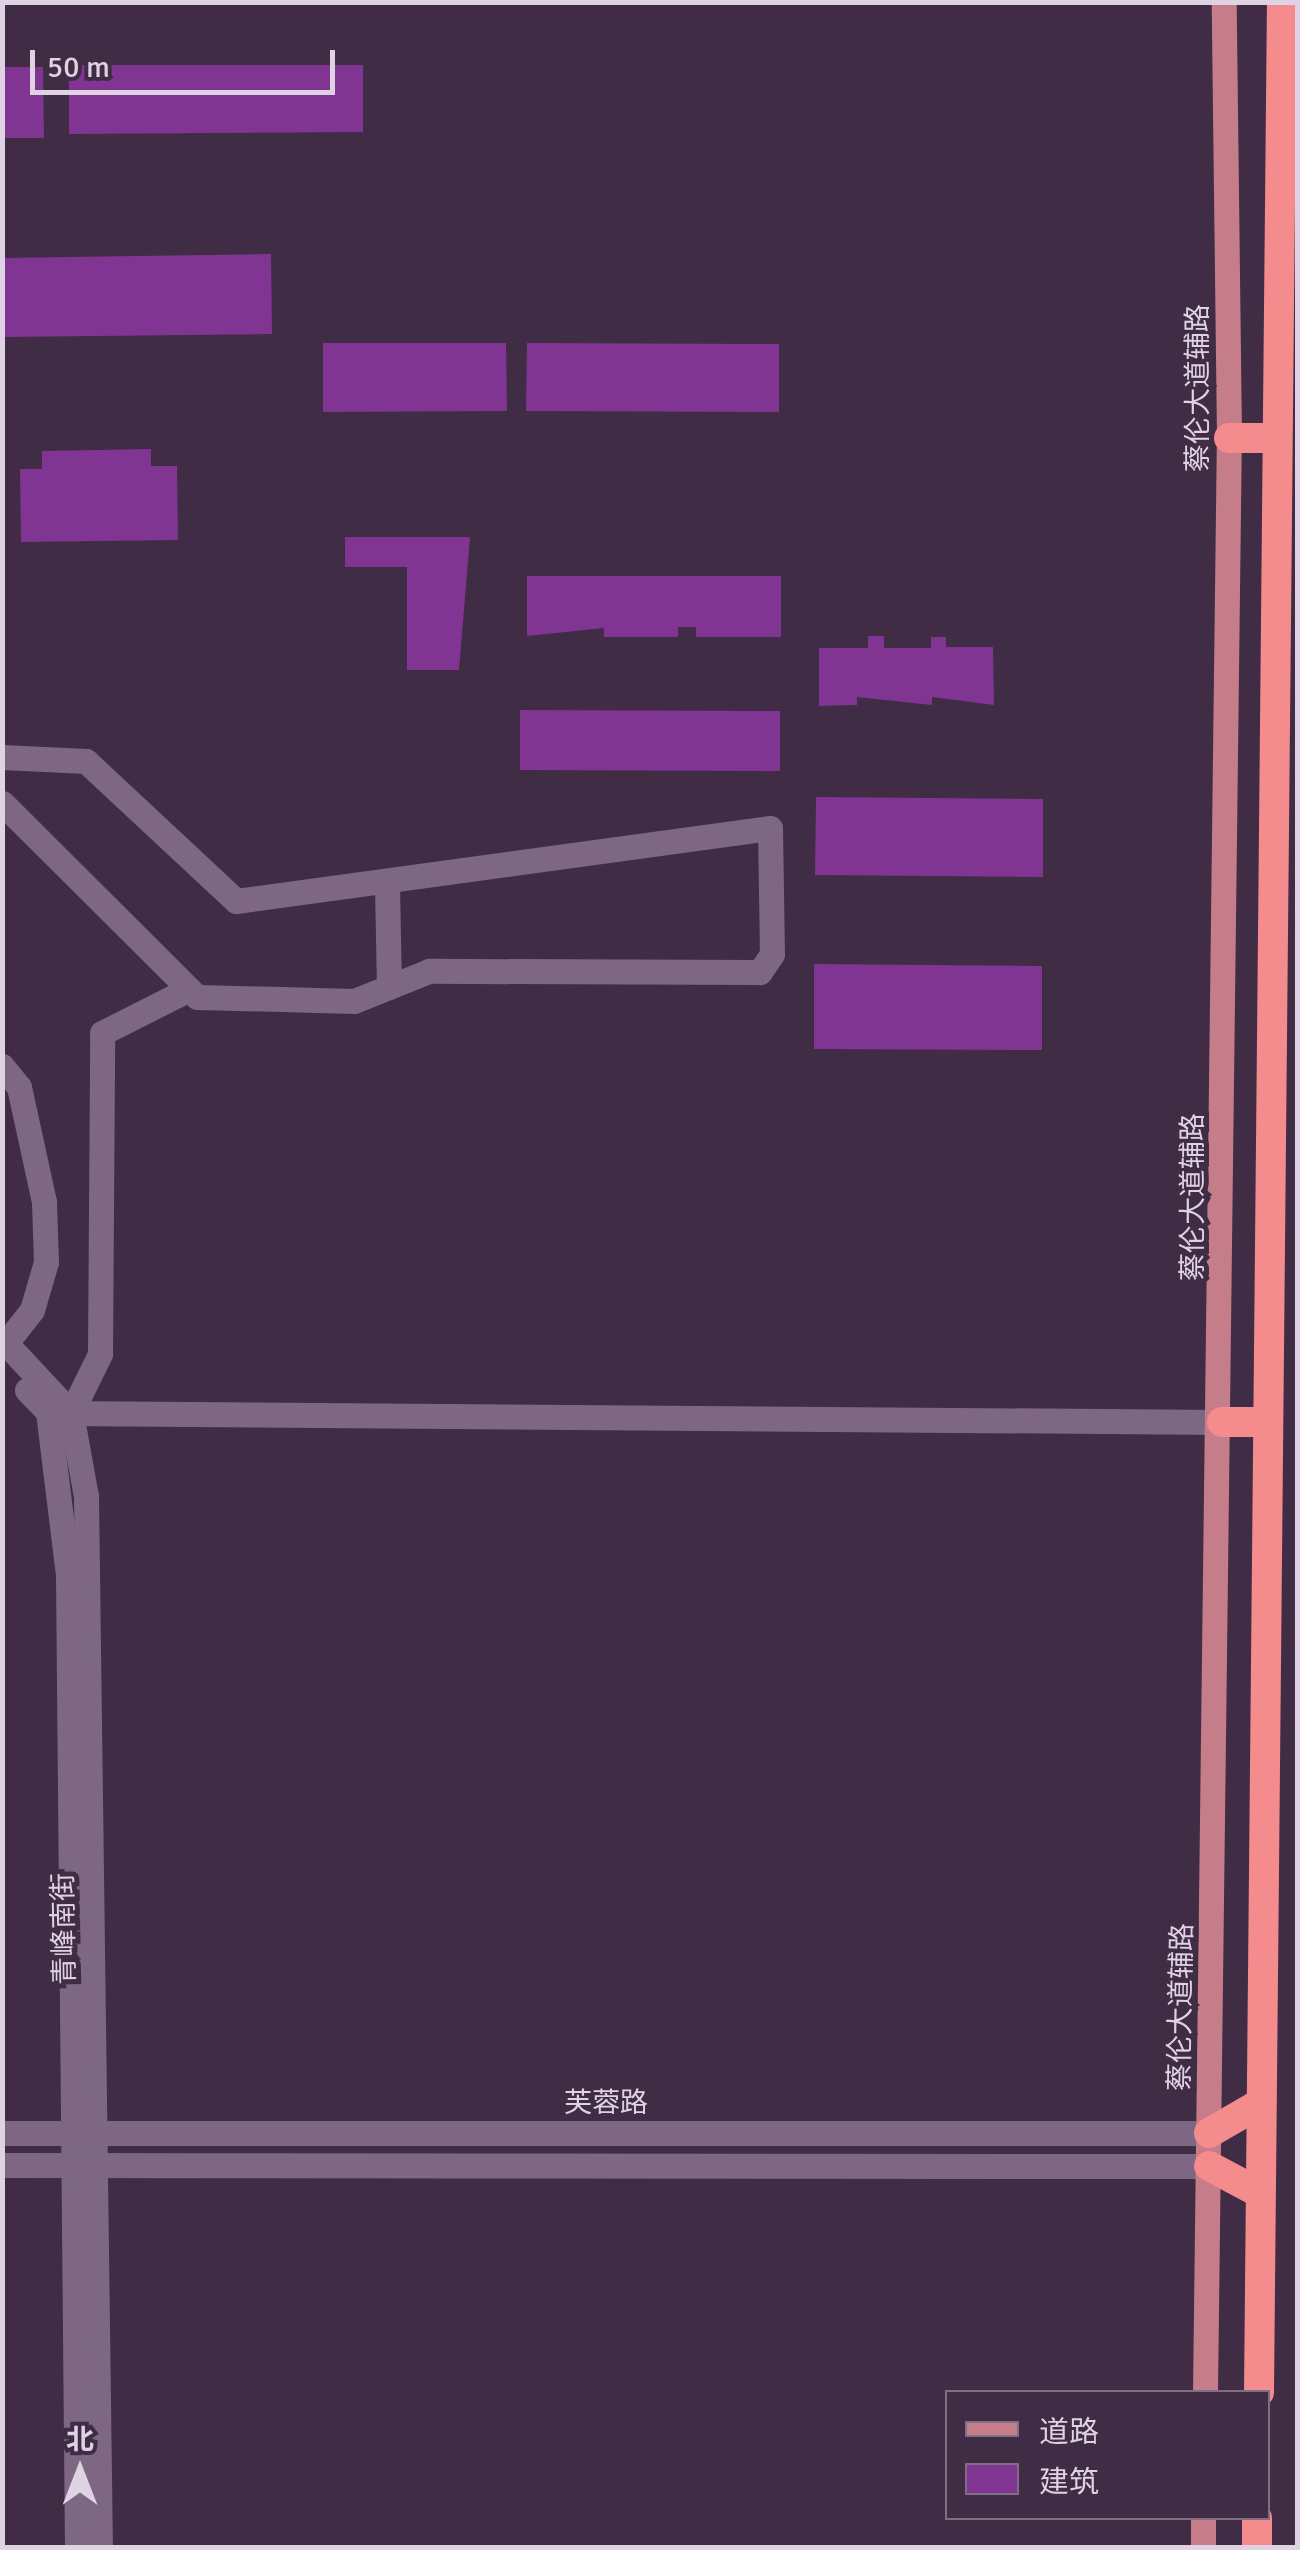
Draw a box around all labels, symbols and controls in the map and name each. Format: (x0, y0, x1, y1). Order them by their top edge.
scale bar (35, 30, 340, 92)
text: 50 m (47, 49, 110, 86)
street label: 蔡伦大道辅路 (1181, 304, 1215, 472)
street label: 蔡伦大道辅路 (1176, 1113, 1210, 1281)
street label: 青峰南街 (46, 1873, 82, 1985)
street label: 蔡伦大道辅路 (1163, 1923, 1199, 2091)
street label: 芙蓉路 (564, 2086, 648, 2120)
legend (945, 2390, 1270, 2520)
text: 道路 (1039, 2414, 1099, 2451)
north arrow (30, 2420, 130, 2520)
text: 北 (66, 2423, 94, 2457)
text: 建筑 (1039, 2464, 1099, 2501)

